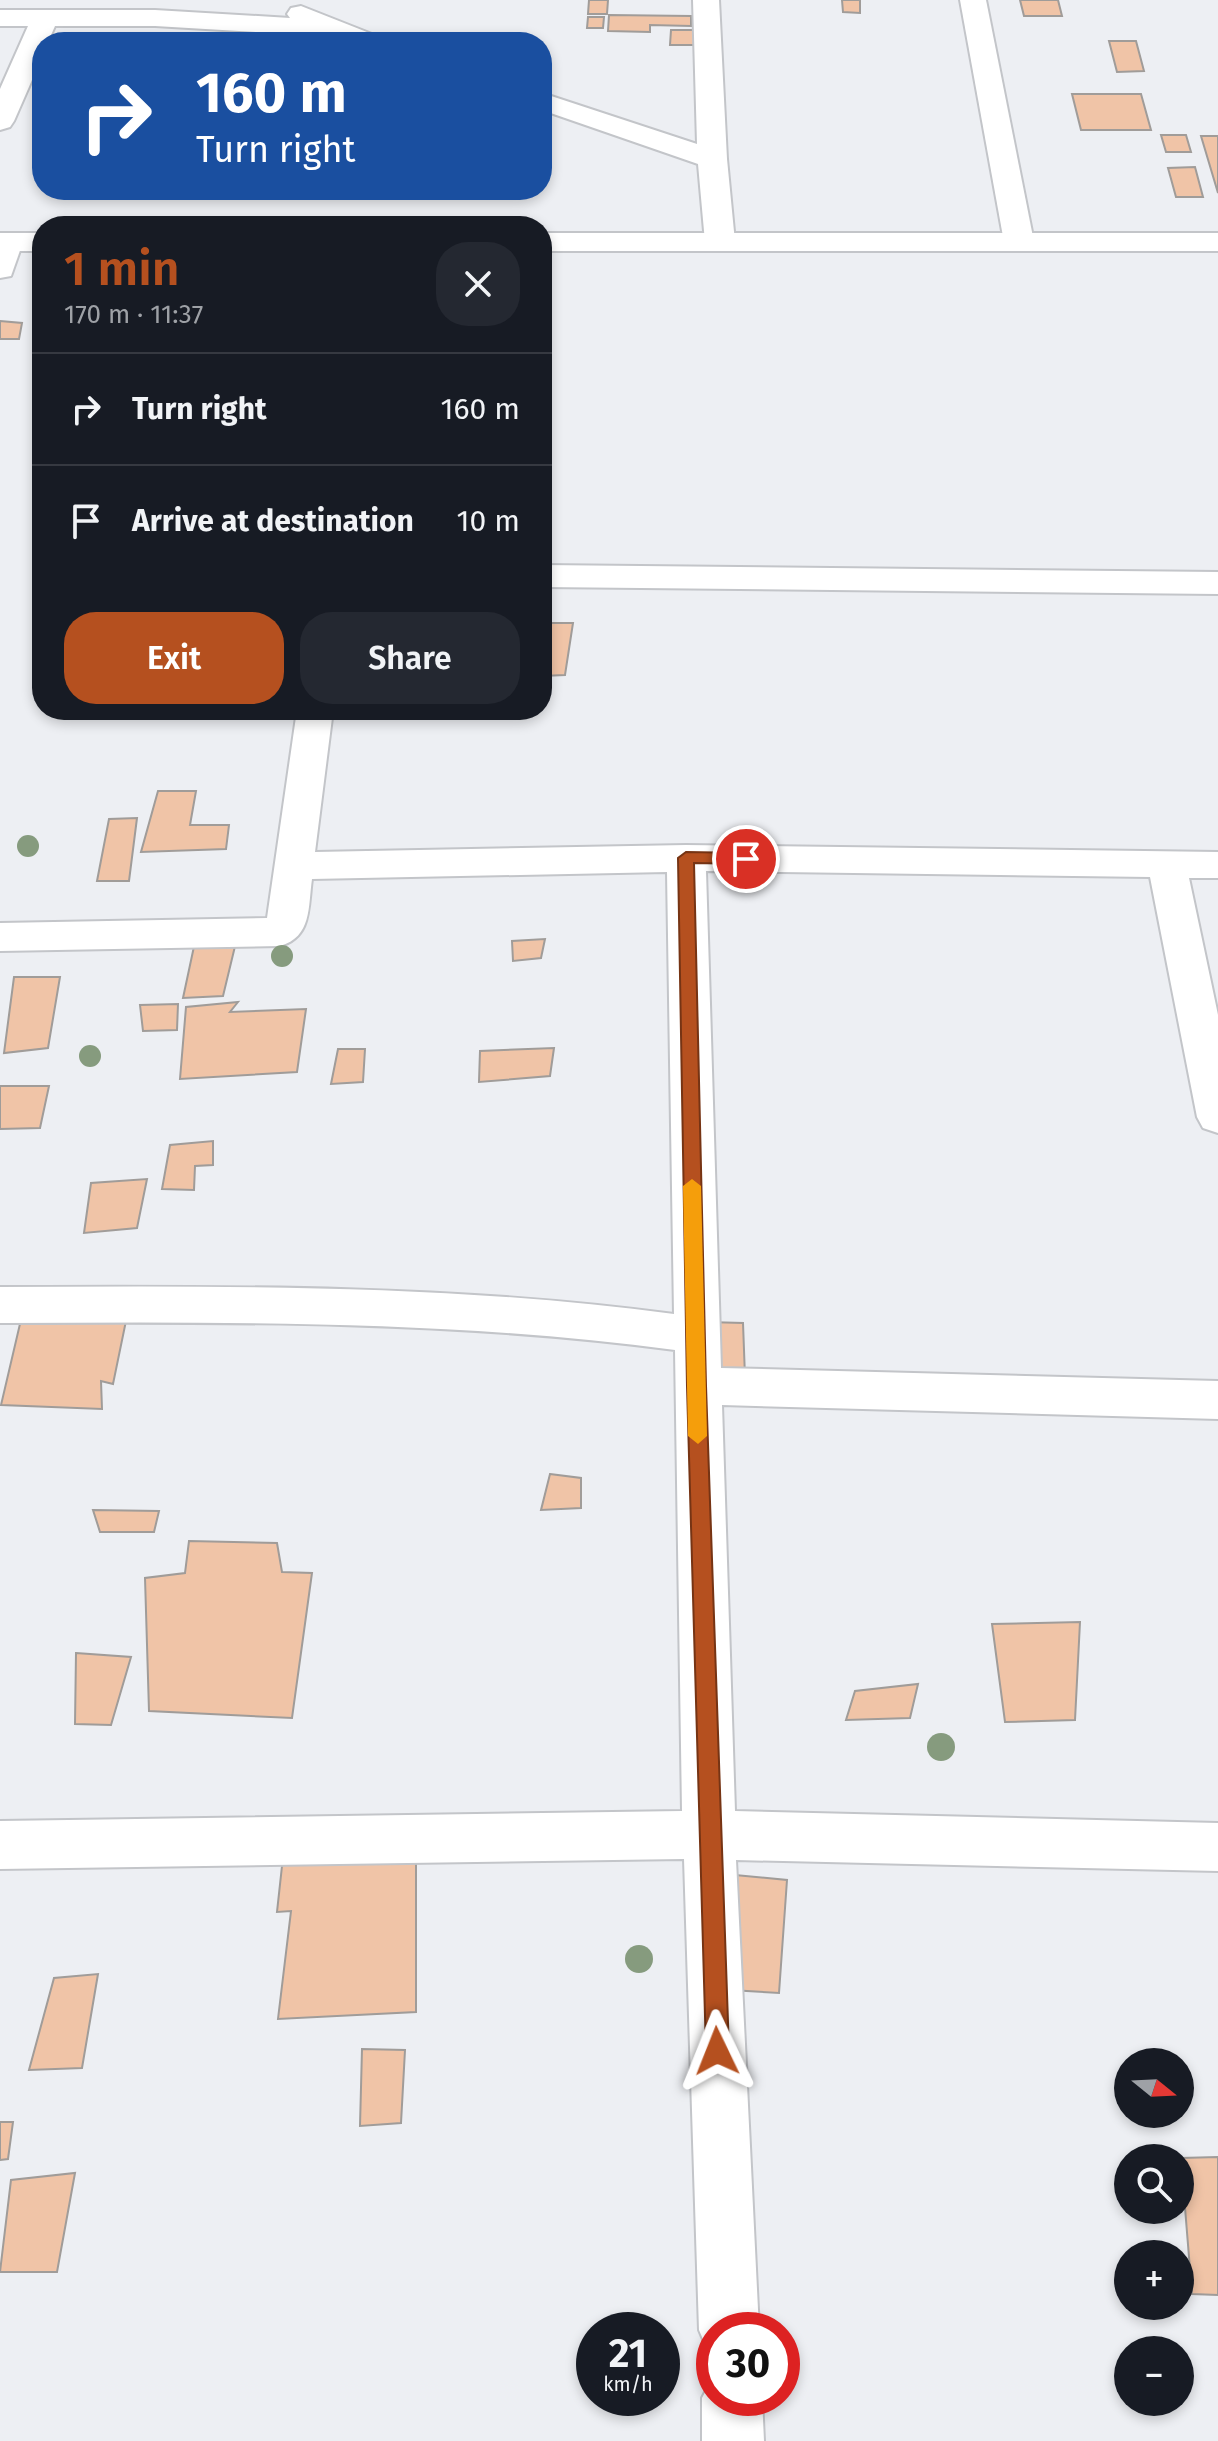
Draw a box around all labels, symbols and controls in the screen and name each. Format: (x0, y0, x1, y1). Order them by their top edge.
text: 160 m (196, 60, 347, 127)
icon: right (64, 64, 168, 168)
text: Turn right (196, 128, 356, 172)
text: 1 min (64, 240, 180, 298)
button: close (436, 242, 520, 326)
text: 170 m · 11:37 (64, 299, 203, 330)
icon: right (64, 387, 108, 431)
text: Turn right (132, 391, 267, 427)
text: 160 m (441, 391, 520, 427)
icon: arrive (64, 499, 108, 543)
text: Arrive at destination (132, 503, 414, 539)
text: 10 m (457, 503, 520, 539)
button: Exit (64, 612, 284, 704)
button: Share (300, 612, 520, 704)
pin (712, 825, 780, 893)
icon: arrive (724, 837, 768, 881)
position arrow (675, 2009, 759, 2093)
north arrow (1114, 2048, 1194, 2128)
map controls (1114, 2048, 1194, 2416)
button: search (1114, 2144, 1194, 2224)
button: + (1114, 2240, 1194, 2320)
speed limit sign: 30 (696, 2312, 800, 2416)
text: 21 (609, 2330, 647, 2378)
button: − (1114, 2336, 1194, 2416)
text: km/h (603, 2372, 653, 2396)

